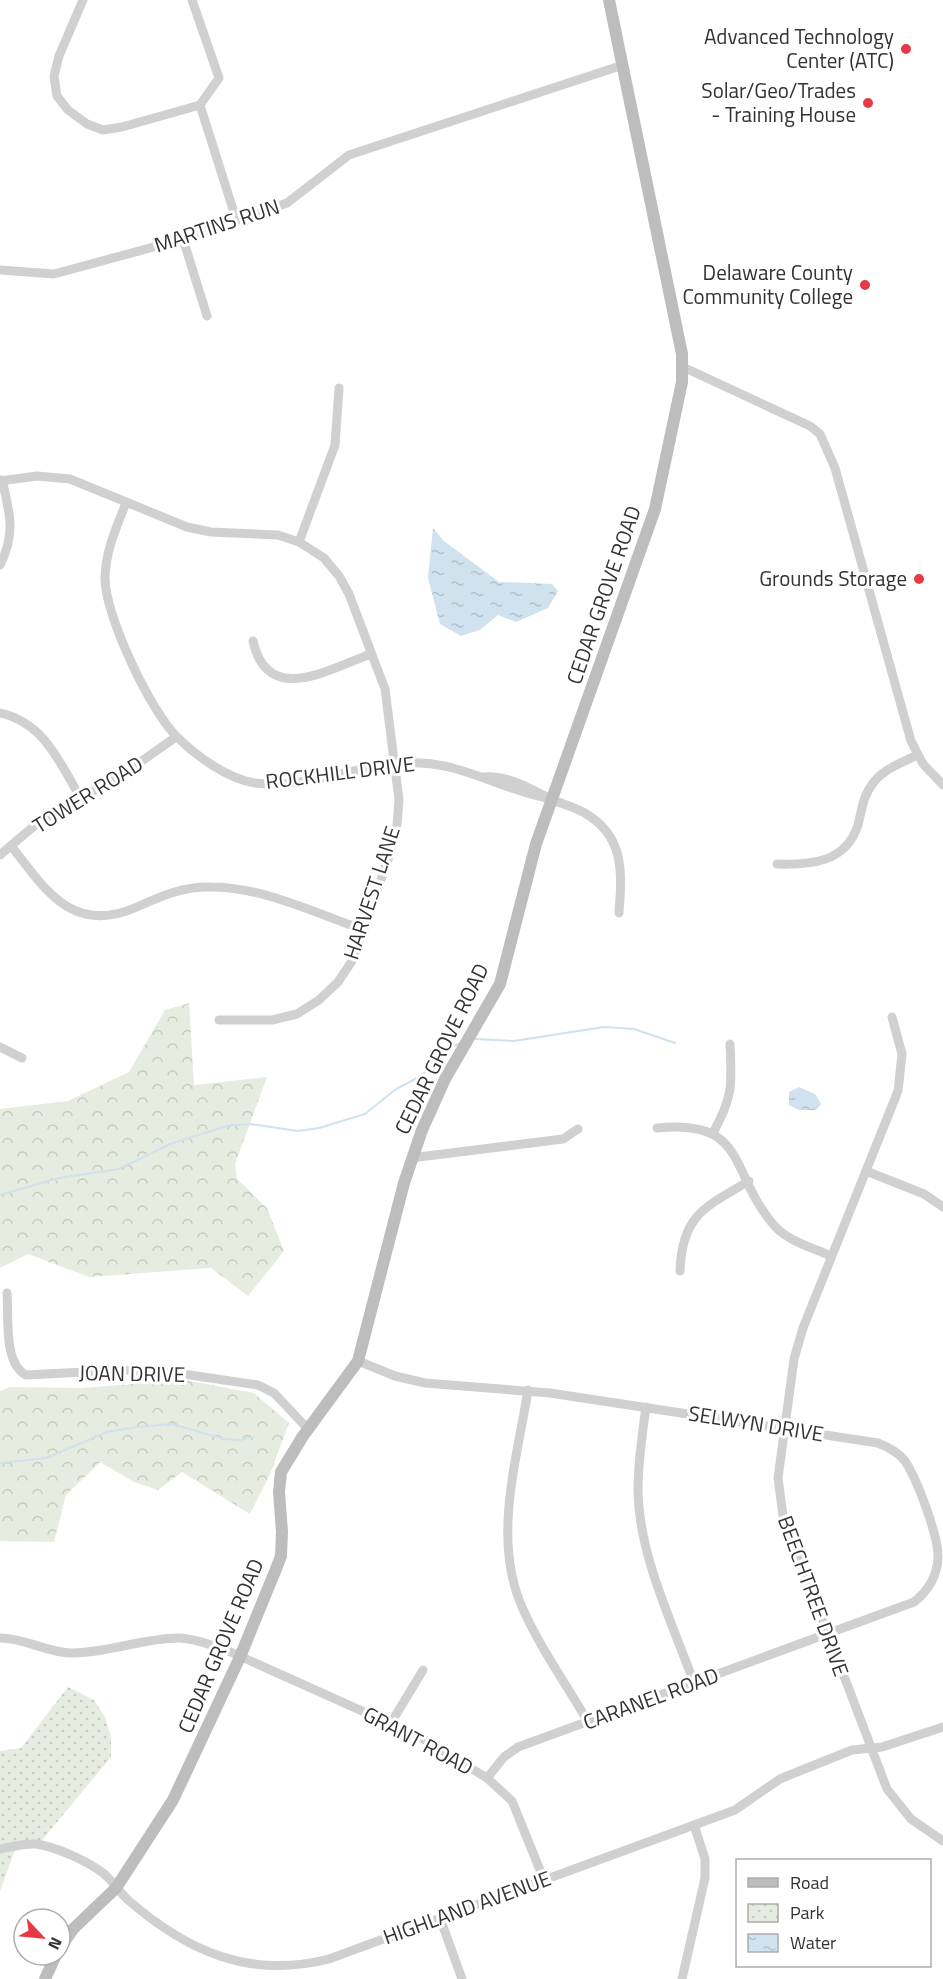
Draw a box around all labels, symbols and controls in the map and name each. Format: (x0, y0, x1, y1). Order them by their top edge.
place label: Advanced Technology Center (ATC) (704, 20, 894, 76)
marker: Advanced Technology Center (ATC) (899, 42, 913, 56)
place label: Solar/Geo/Trades - Training House (701, 74, 856, 130)
marker: Solar/Geo/Trades - Training House (861, 96, 875, 110)
street label: MARTINS RUN (150, 190, 283, 260)
place label: Delaware County Community College (682, 256, 853, 312)
marker: Delaware County Community College (858, 278, 872, 292)
street label: CEDAR GROVE ROAD (558, 501, 649, 688)
place label: Grounds Storage (759, 562, 907, 594)
marker: Grounds Storage (912, 572, 926, 586)
street label: ROCKHILL DRIVE (264, 747, 416, 797)
street label: TOWER ROAD (26, 748, 149, 841)
street label: HARVEST LANE (334, 822, 408, 964)
street label: CEDAR GROVE ROAD (386, 958, 496, 1140)
street label: JOAN DRIVE (78, 1356, 186, 1390)
street label: SELWYN DRIVE (686, 1397, 826, 1449)
street label: BEECHTREE DRIVE (770, 1511, 858, 1680)
street label: CEDAR GROVE ROAD (169, 1553, 271, 1738)
street label: CARANEL ROAD (578, 1659, 723, 1737)
street label: GRANT ROAD (358, 1698, 479, 1783)
legend (736, 1859, 931, 1967)
street label: HIGHLAND AVENUE (378, 1862, 555, 1952)
text: Road (790, 1869, 829, 1896)
text: Park (790, 1899, 825, 1926)
north arrow (12, 1907, 72, 1967)
text: Water (790, 1929, 836, 1956)
text: N (42, 1933, 69, 1954)

